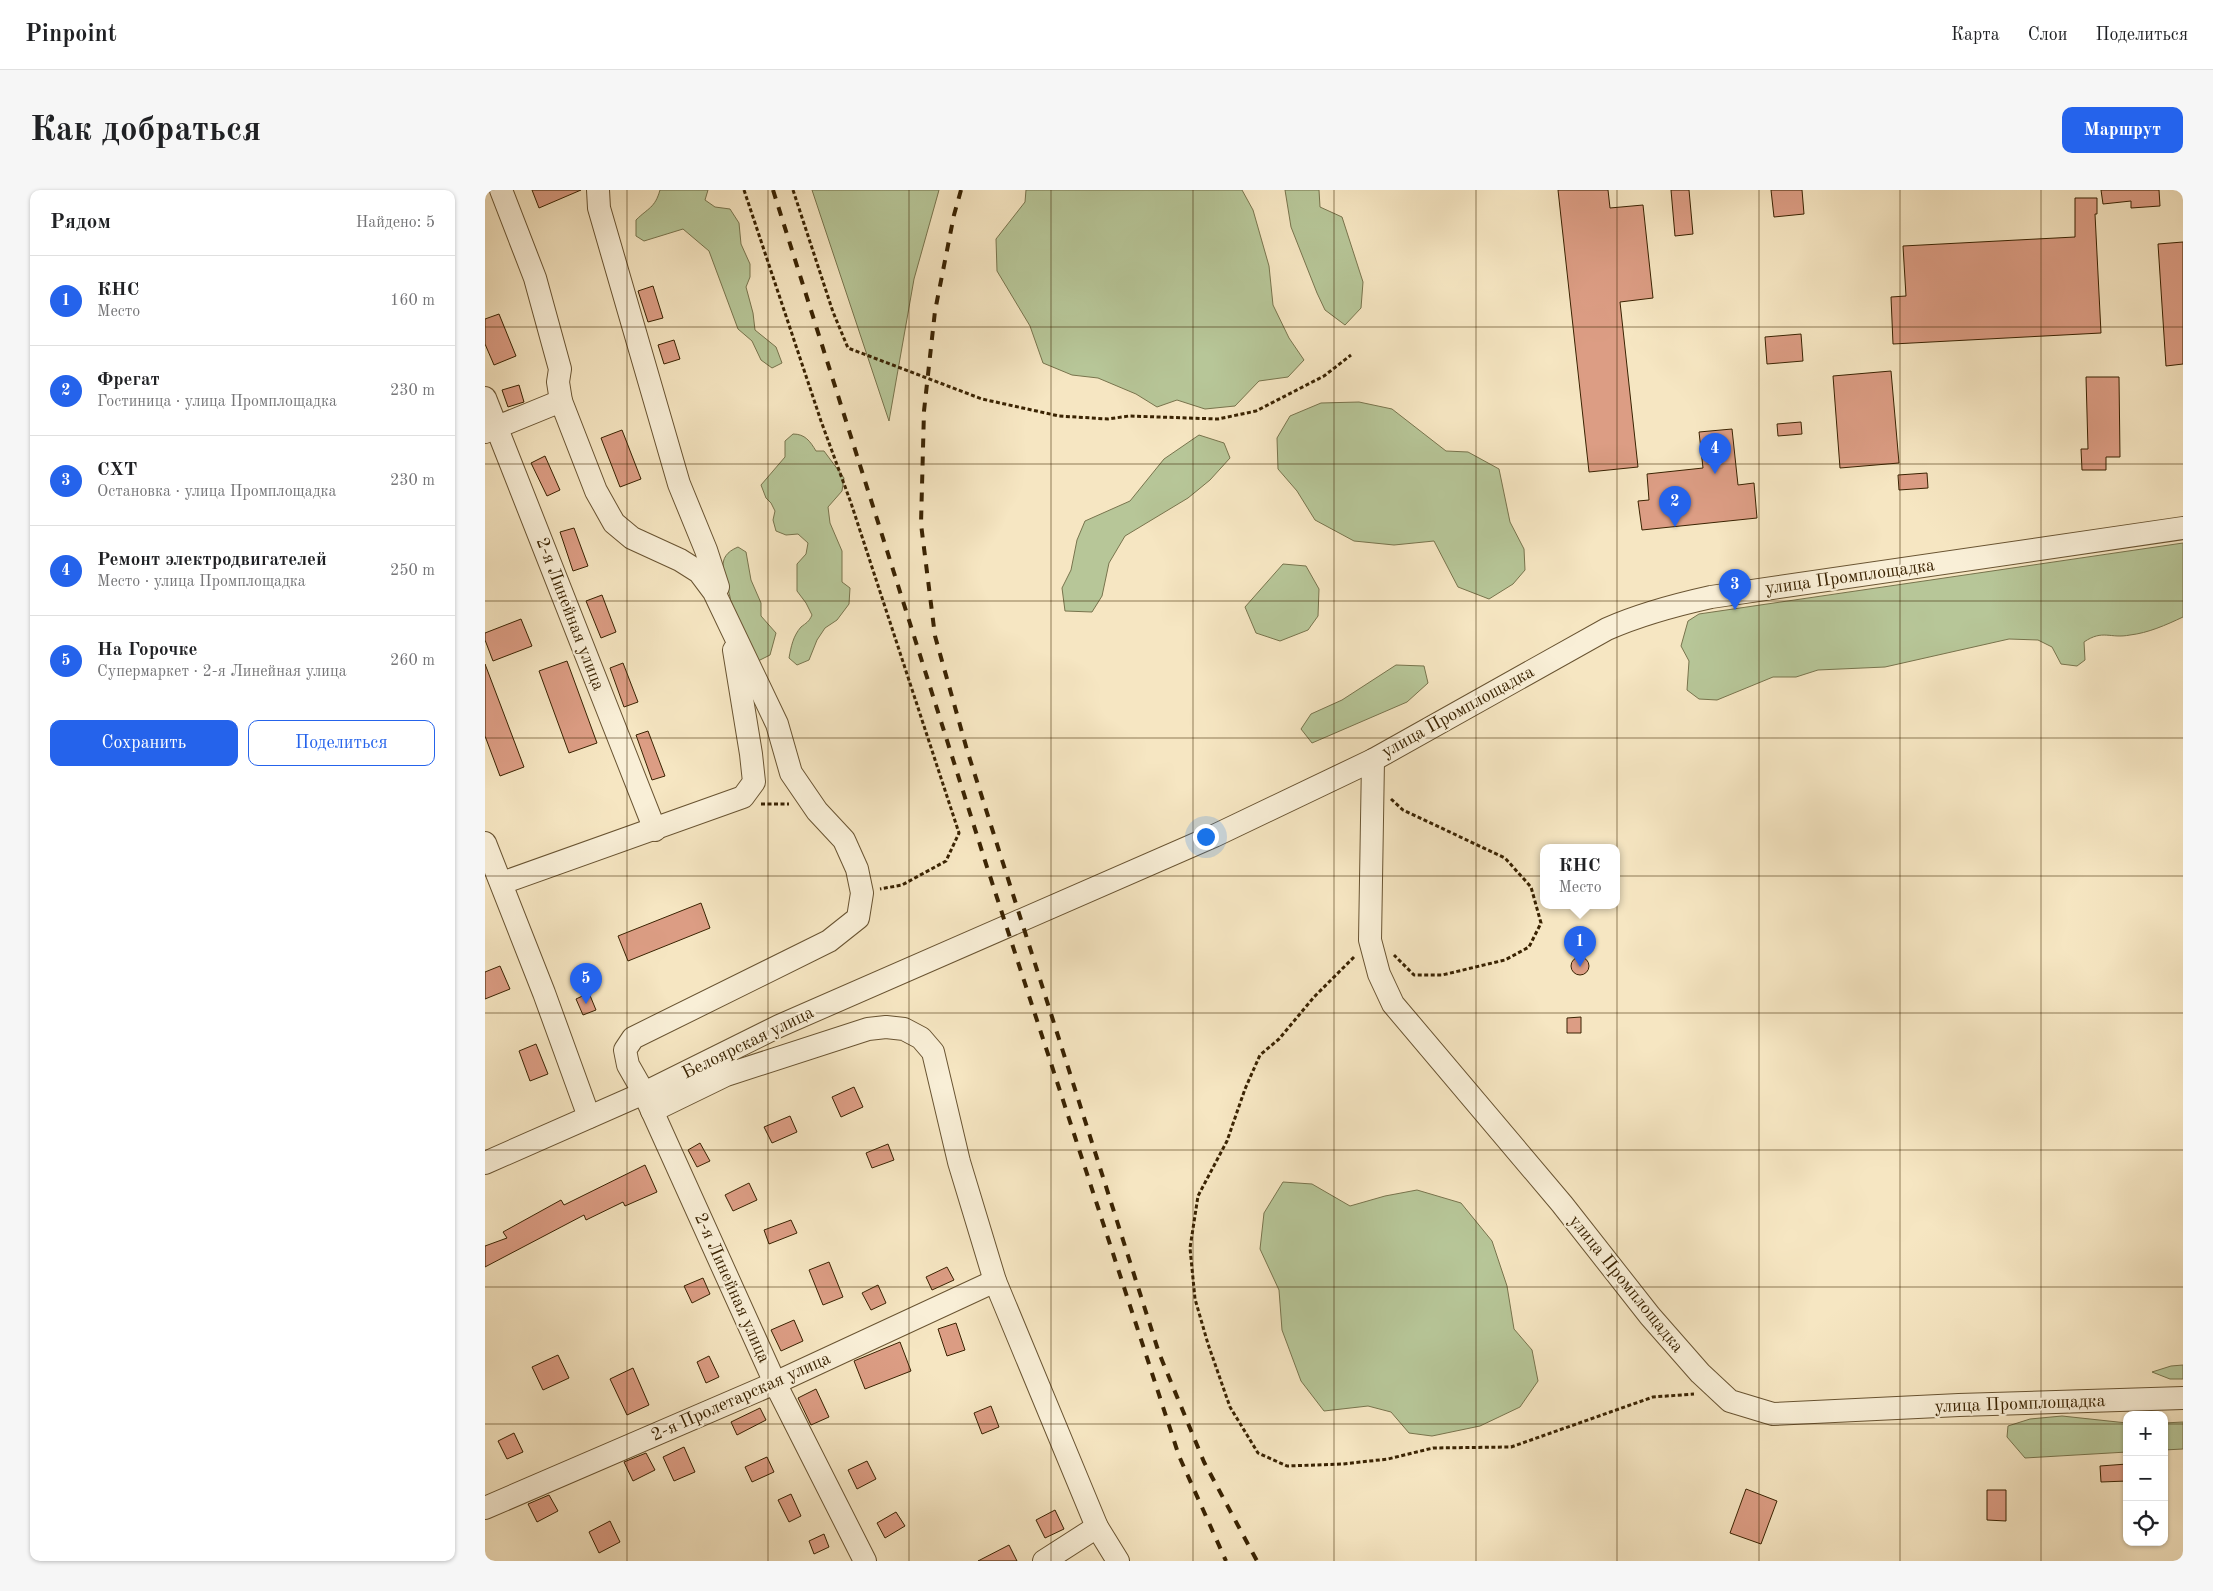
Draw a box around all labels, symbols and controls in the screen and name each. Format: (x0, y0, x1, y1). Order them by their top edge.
text: Pinpoint (25, 23, 117, 47)
text: Карта (1951, 26, 2000, 44)
text: Слои (2028, 26, 2067, 44)
text: Поделиться (2095, 26, 2188, 44)
button: Маршрут (2062, 107, 2183, 153)
text: Как добраться (30, 113, 261, 148)
text: Рядом (50, 212, 111, 233)
text: Найдено: 5 (356, 215, 435, 231)
text: КНС (97, 281, 139, 300)
text: 1 (61, 293, 71, 309)
text: 160 m (390, 293, 435, 309)
text: Место (97, 304, 140, 320)
text: Фрегат (97, 371, 160, 390)
text: 2 (61, 383, 71, 399)
text: 230 m (390, 383, 435, 399)
text: Гостиница · улица Промплощадка (97, 394, 337, 410)
pin: 4 (1699, 433, 1731, 474)
text: СХТ (97, 461, 137, 480)
text: 3 (61, 473, 71, 489)
text: 230 m (390, 473, 435, 489)
text: Остановка · улица Промплощадка (97, 484, 336, 500)
pin: 2 (1659, 486, 1691, 527)
street label: 2-я Линейная улица (533, 535, 608, 693)
text: Ремонт электродвигателей (97, 551, 327, 570)
street label: улица Промплощадка (1764, 556, 1936, 598)
text: 4 (61, 563, 71, 579)
text: 250 m (390, 563, 435, 579)
pin: 3 (1719, 569, 1751, 610)
text: Место · улица Промплощадка (97, 574, 306, 590)
text: На Горочке (97, 641, 197, 660)
text: 5 (61, 653, 71, 669)
text: 260 m (390, 653, 435, 669)
street label: улица Промплощадка (1379, 663, 1537, 761)
text: Супермаркет · 2-я Линейная улица (97, 664, 347, 680)
button: Сохранить (50, 720, 238, 766)
button: Поделиться (248, 720, 435, 766)
your location (1193, 824, 1219, 850)
popup (1540, 844, 1620, 909)
text: КНС (1558, 857, 1601, 876)
text: Место (1558, 880, 1602, 896)
pin: 1 (1564, 926, 1596, 967)
pin: 5 (570, 963, 602, 1004)
street label: Белоярская улица (679, 1003, 817, 1083)
street label: 2-я Линейная улица (691, 1210, 773, 1366)
street label: улица Промплощадка (1565, 1212, 1687, 1356)
street label: 2-я Пролетарская улица (649, 1349, 833, 1445)
street label: улица Промплощадка (1934, 1392, 2106, 1416)
map controls (2123, 1411, 2168, 1546)
button: + (2123, 1411, 2168, 1456)
button: − (2123, 1456, 2168, 1501)
button: locate (2123, 1501, 2168, 1546)

